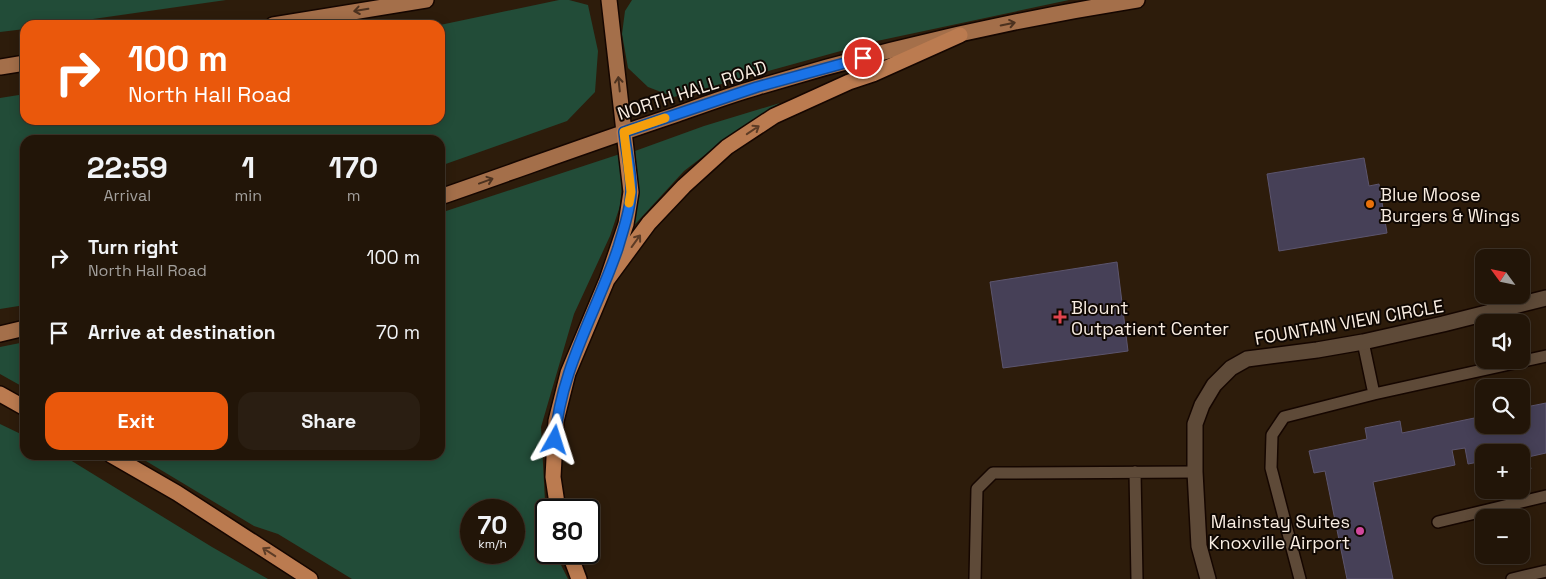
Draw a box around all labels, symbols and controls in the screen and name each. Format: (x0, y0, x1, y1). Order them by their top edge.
one-way arrow (353, 6, 369, 16)
one-way arrow (999, 19, 1015, 29)
text: 100 m (128, 37, 228, 81)
pin (842, 37, 884, 79)
icon: right (45, 40, 110, 105)
icon: arrive (849, 44, 877, 72)
street label: NORTH HALL ROAD (614, 55, 770, 125)
one-way arrow (614, 76, 624, 92)
text: North Hall Road (128, 80, 291, 108)
one-way arrow (746, 125, 760, 135)
text: 22:59 (87, 148, 168, 187)
text: 1 (242, 148, 255, 187)
text: 170 (329, 148, 378, 187)
one-way arrow (478, 176, 493, 185)
place label: Blue Moose Burgers & Wings (1380, 183, 1520, 227)
text: Arrival (104, 185, 151, 206)
text: min (235, 185, 262, 206)
text: m (347, 185, 360, 206)
marker: Blue Moose Burgers & Wings (1364, 198, 1376, 210)
one-way arrow (631, 234, 641, 248)
text: Turn right (88, 235, 178, 260)
icon: right (45, 244, 73, 272)
text: 100 m (366, 245, 420, 270)
north arrow (1475, 249, 1530, 304)
map controls (1475, 249, 1530, 564)
text: North Hall Road (88, 260, 207, 281)
street label: FOUNTAIN VIEW CIRCLE (1253, 294, 1445, 350)
place label: Blount Outpatient Center (1071, 296, 1229, 340)
marker: Blount Outpatient Center (1053, 310, 1067, 324)
button: sound (1475, 314, 1530, 369)
icon: arrive (45, 319, 73, 347)
text: Arrive at destination (88, 320, 276, 345)
text: 70 m (376, 320, 420, 345)
button: search (1475, 379, 1530, 434)
button: Exit (45, 392, 228, 450)
button: Share (238, 392, 420, 450)
position arrow (528, 413, 580, 465)
button: + (1475, 444, 1530, 499)
speed limit sign: 80 (535, 499, 600, 564)
text: 70 (478, 509, 507, 541)
button: − (1475, 509, 1530, 564)
place label: Mainstay Suites Knoxville Airport (1208, 510, 1350, 554)
marker: Mainstay Suites Knoxville Airport (1354, 525, 1366, 537)
text: km/h (478, 536, 507, 552)
one-way arrow (262, 547, 276, 558)

